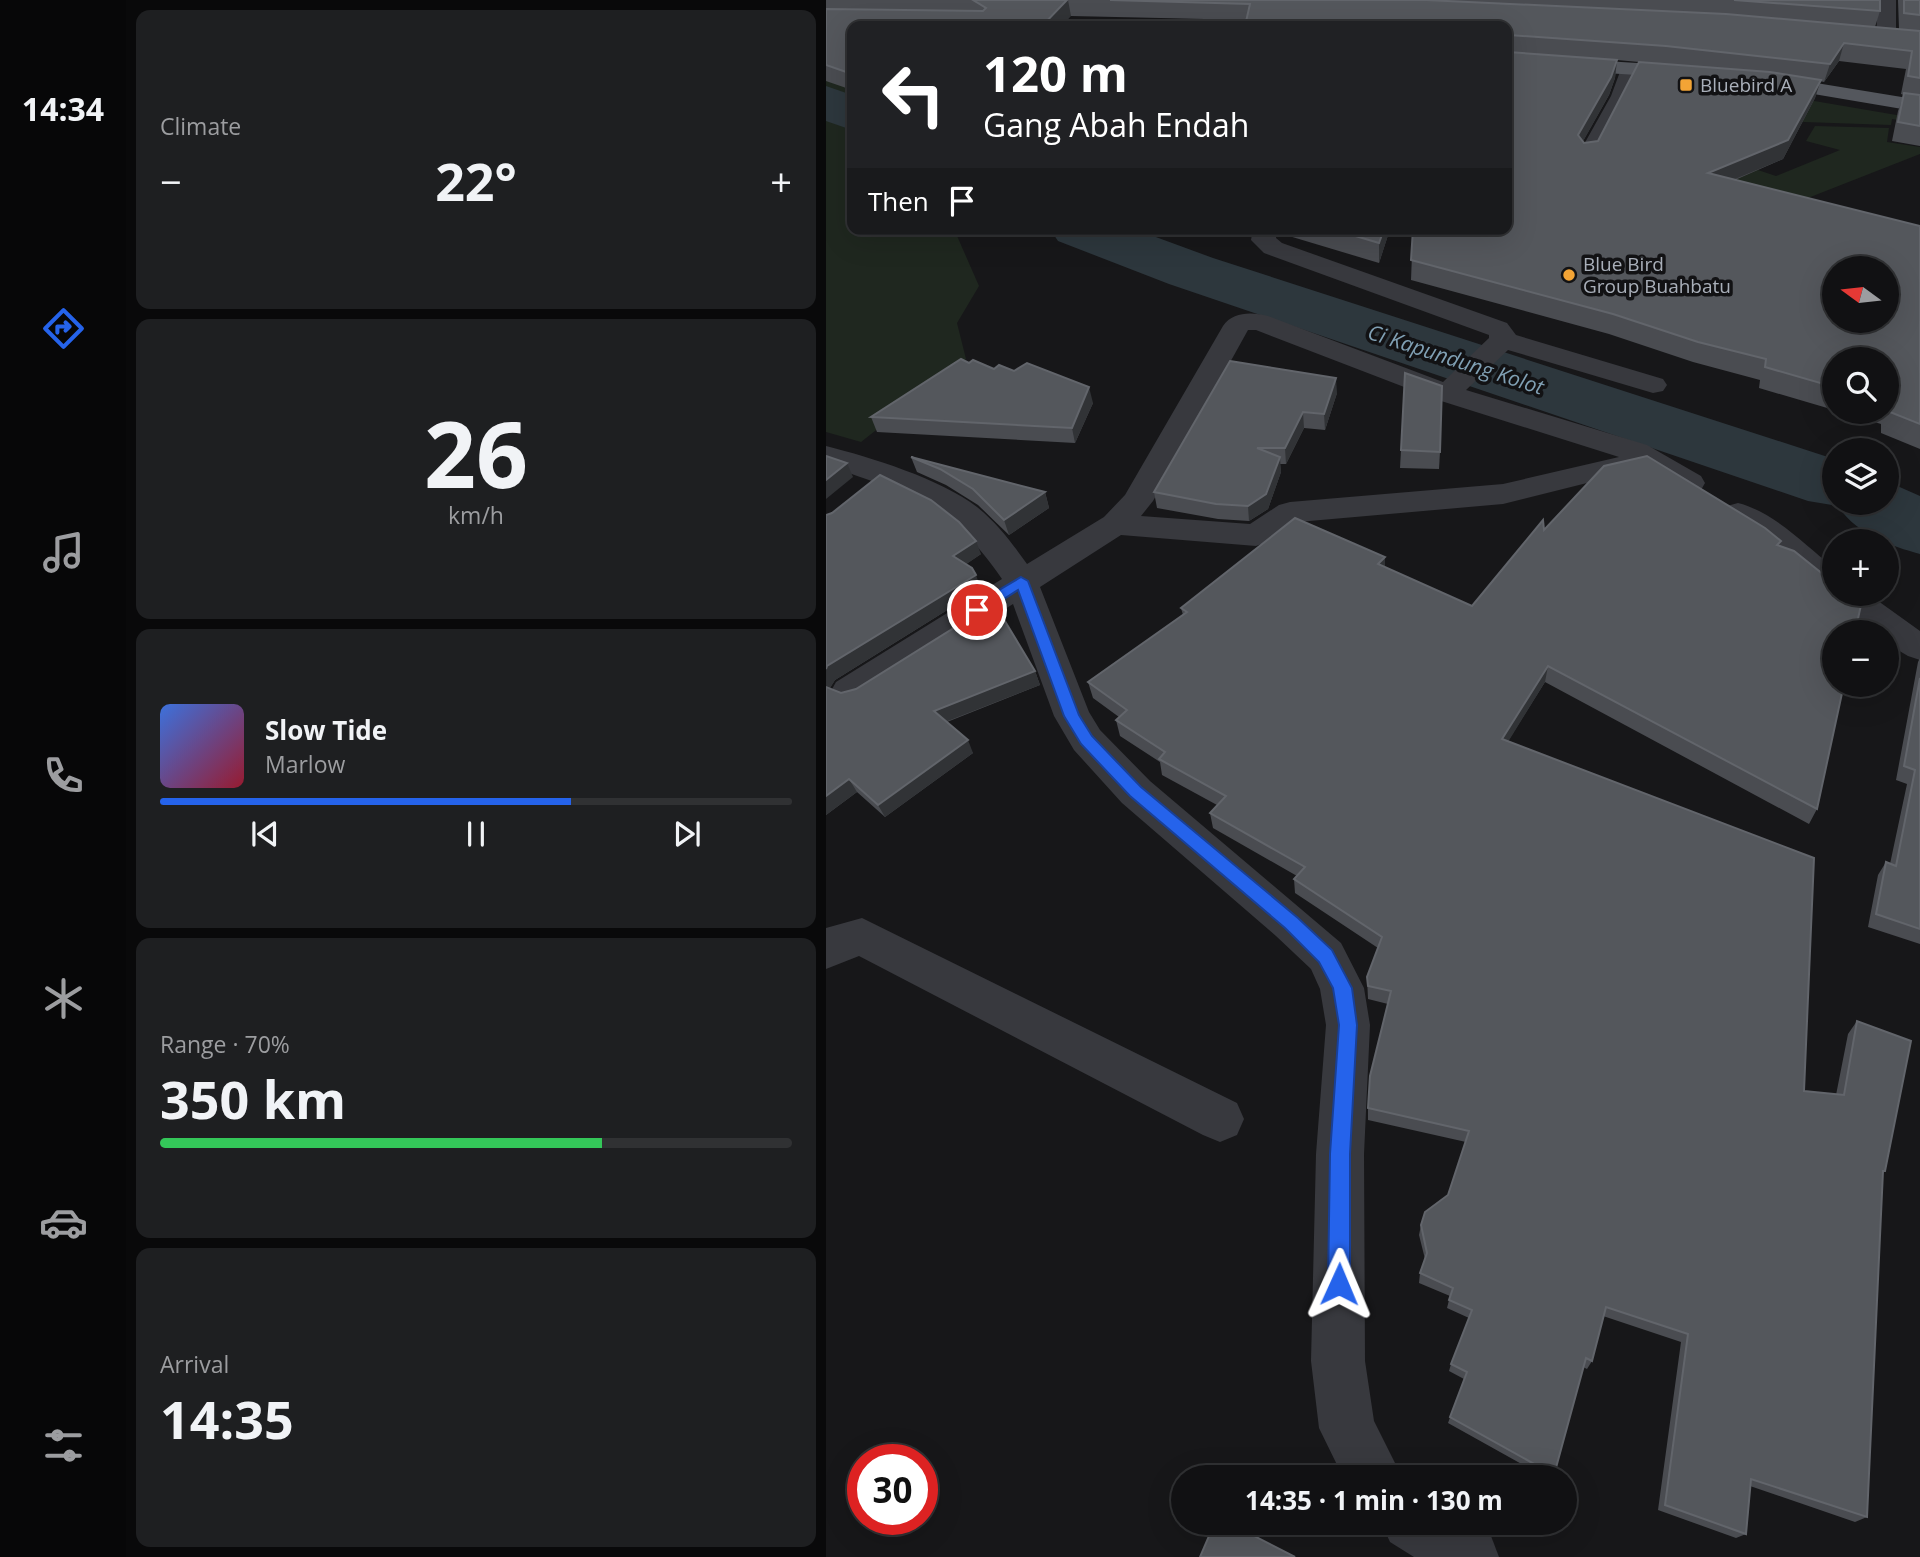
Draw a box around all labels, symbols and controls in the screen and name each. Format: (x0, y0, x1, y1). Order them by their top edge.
text: 120 m (983, 40, 1128, 106)
icon: left (868, 49, 959, 140)
place label: Bluebird A (1700, 72, 1792, 98)
marker: Bluebird A (1678, 77, 1694, 93)
text: 14:34 (22, 87, 104, 130)
text: Gang Abah Endah (983, 103, 1249, 146)
text: Climate (160, 110, 241, 142)
text: 22° (435, 145, 517, 216)
text: − (160, 155, 182, 207)
text: + (770, 155, 792, 207)
icon: arrive (943, 182, 981, 220)
text: Then (868, 183, 929, 219)
place label: Blue Bird Group Buahbatu (1583, 251, 1731, 299)
north arrow (1822, 256, 1899, 332)
map controls (1822, 256, 1899, 697)
marker: Blue Bird Group Buahbatu (1561, 267, 1577, 283)
icon: directions (39, 304, 88, 353)
water label: Ci Kapundung Kolot (1364, 317, 1549, 401)
button: search (1822, 347, 1899, 424)
text: 26 (424, 391, 528, 515)
button: layers (1822, 438, 1899, 515)
text: km/h (448, 499, 504, 531)
icon: music (39, 528, 88, 577)
button: + (1822, 529, 1899, 606)
pin (947, 580, 1007, 640)
icon: arrive (958, 591, 996, 629)
button: − (1822, 620, 1899, 697)
text: Slow Tide (265, 712, 387, 748)
text: Marlow (265, 748, 345, 780)
icon: phone (39, 751, 88, 800)
icon: previous (246, 815, 284, 853)
icon: pause (457, 815, 495, 853)
icon: next (668, 815, 706, 853)
icon: climate (39, 974, 88, 1023)
text: Range · 70% (160, 1028, 290, 1060)
text: 350 km (160, 1063, 346, 1134)
icon: car (39, 1198, 88, 1247)
position arrow (1302, 1247, 1376, 1321)
text: Arrival (160, 1348, 229, 1380)
text: 14:35 (160, 1383, 294, 1454)
icon: filters (39, 1421, 88, 1470)
speed limit sign: 30 (847, 1444, 938, 1535)
text: 14:35 · 1 min · 130 m (1245, 1482, 1503, 1518)

